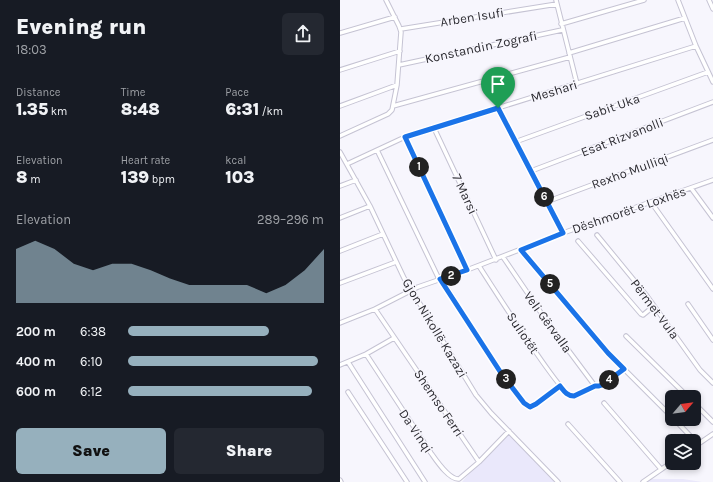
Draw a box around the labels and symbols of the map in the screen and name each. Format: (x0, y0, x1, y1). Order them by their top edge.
street label: Arben Isufi (439, 5, 505, 29)
street label: Konstandin Zografi (423, 28, 539, 66)
pin (481, 67, 515, 108)
street label: Meshari (529, 77, 579, 105)
street label: Sabit Uka (582, 91, 642, 123)
street label: Esat Rizvanolli (579, 114, 665, 160)
street label: Rexho Mulliqi (589, 150, 671, 193)
pin: 1 (409, 157, 429, 177)
street label: 7 Marsi (449, 171, 481, 217)
street label: Dëshmorët e Loxhës (570, 183, 688, 237)
pin: 6 (534, 187, 554, 207)
pin: 2 (441, 266, 461, 286)
pin: 5 (540, 274, 560, 294)
street label: Gjon Nikollë Kazazi (399, 276, 471, 380)
street label: Përmet Vula (628, 276, 682, 342)
street label: Veli Gërvalla (521, 288, 575, 356)
street label: Suliotët (504, 309, 542, 357)
street label: Shemso Ferri (411, 366, 467, 440)
pin: 3 (496, 369, 516, 389)
pin: 4 (599, 370, 619, 390)
north arrow (665, 390, 701, 426)
street label: Da Vinqi (395, 406, 436, 456)

